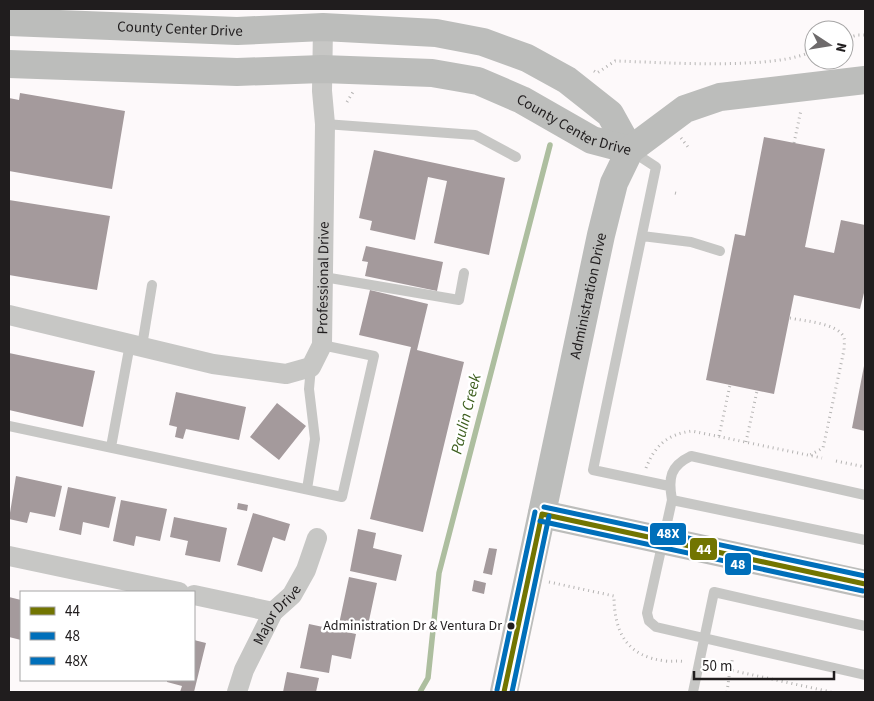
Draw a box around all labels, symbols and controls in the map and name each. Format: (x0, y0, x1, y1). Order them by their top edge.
street label: County Center Drive (117, 16, 243, 42)
north arrow (804, 20, 854, 70)
text: N (830, 41, 851, 54)
street label: County Center Drive (514, 89, 634, 160)
street label: Professional Drive (312, 221, 334, 335)
street label: Administration Drive (564, 231, 612, 361)
water label: Paulin Creek (445, 371, 487, 456)
line badge: 48X (649, 522, 687, 546)
text: 48X (657, 524, 679, 544)
line badge: 44 (689, 537, 718, 561)
text: 44 (697, 540, 712, 560)
line badge: 48 (724, 552, 752, 576)
text: 48 (731, 555, 745, 575)
street label: Major Drive (248, 581, 306, 648)
legend (20, 591, 195, 681)
text: 44 (65, 601, 80, 622)
place label: Administration Dr & Ventura Dr (323, 616, 502, 636)
marker: Administration Dr & Ventura Dr (506, 621, 516, 631)
text: 48 (65, 626, 80, 647)
scale bar (694, 648, 834, 680)
text: 48X (65, 651, 88, 672)
text: 50 m (702, 656, 732, 677)

